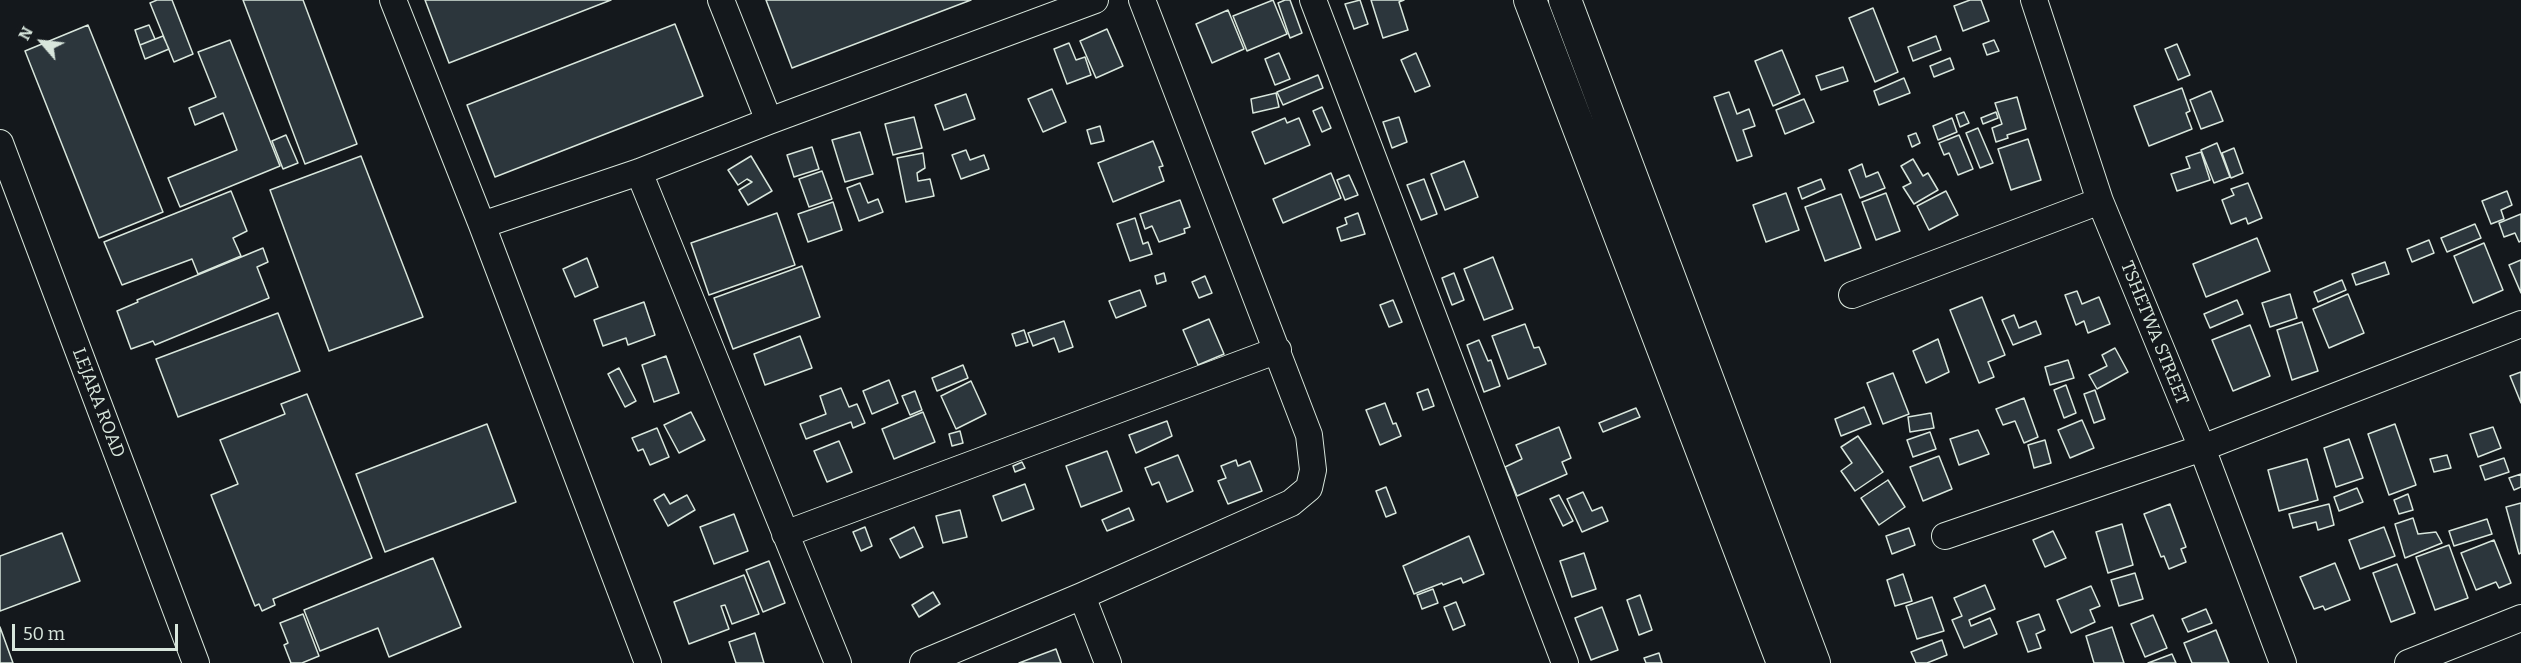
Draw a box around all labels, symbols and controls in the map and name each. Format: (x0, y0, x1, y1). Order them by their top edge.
north arrow (12, 12, 72, 72)
text: N (14, 23, 37, 43)
street label: TSHETWA STREET (2115, 258, 2193, 408)
street label: LEJARA ROAD (67, 345, 129, 461)
scale bar (15, 612, 182, 650)
text: 50 m (23, 623, 65, 645)

